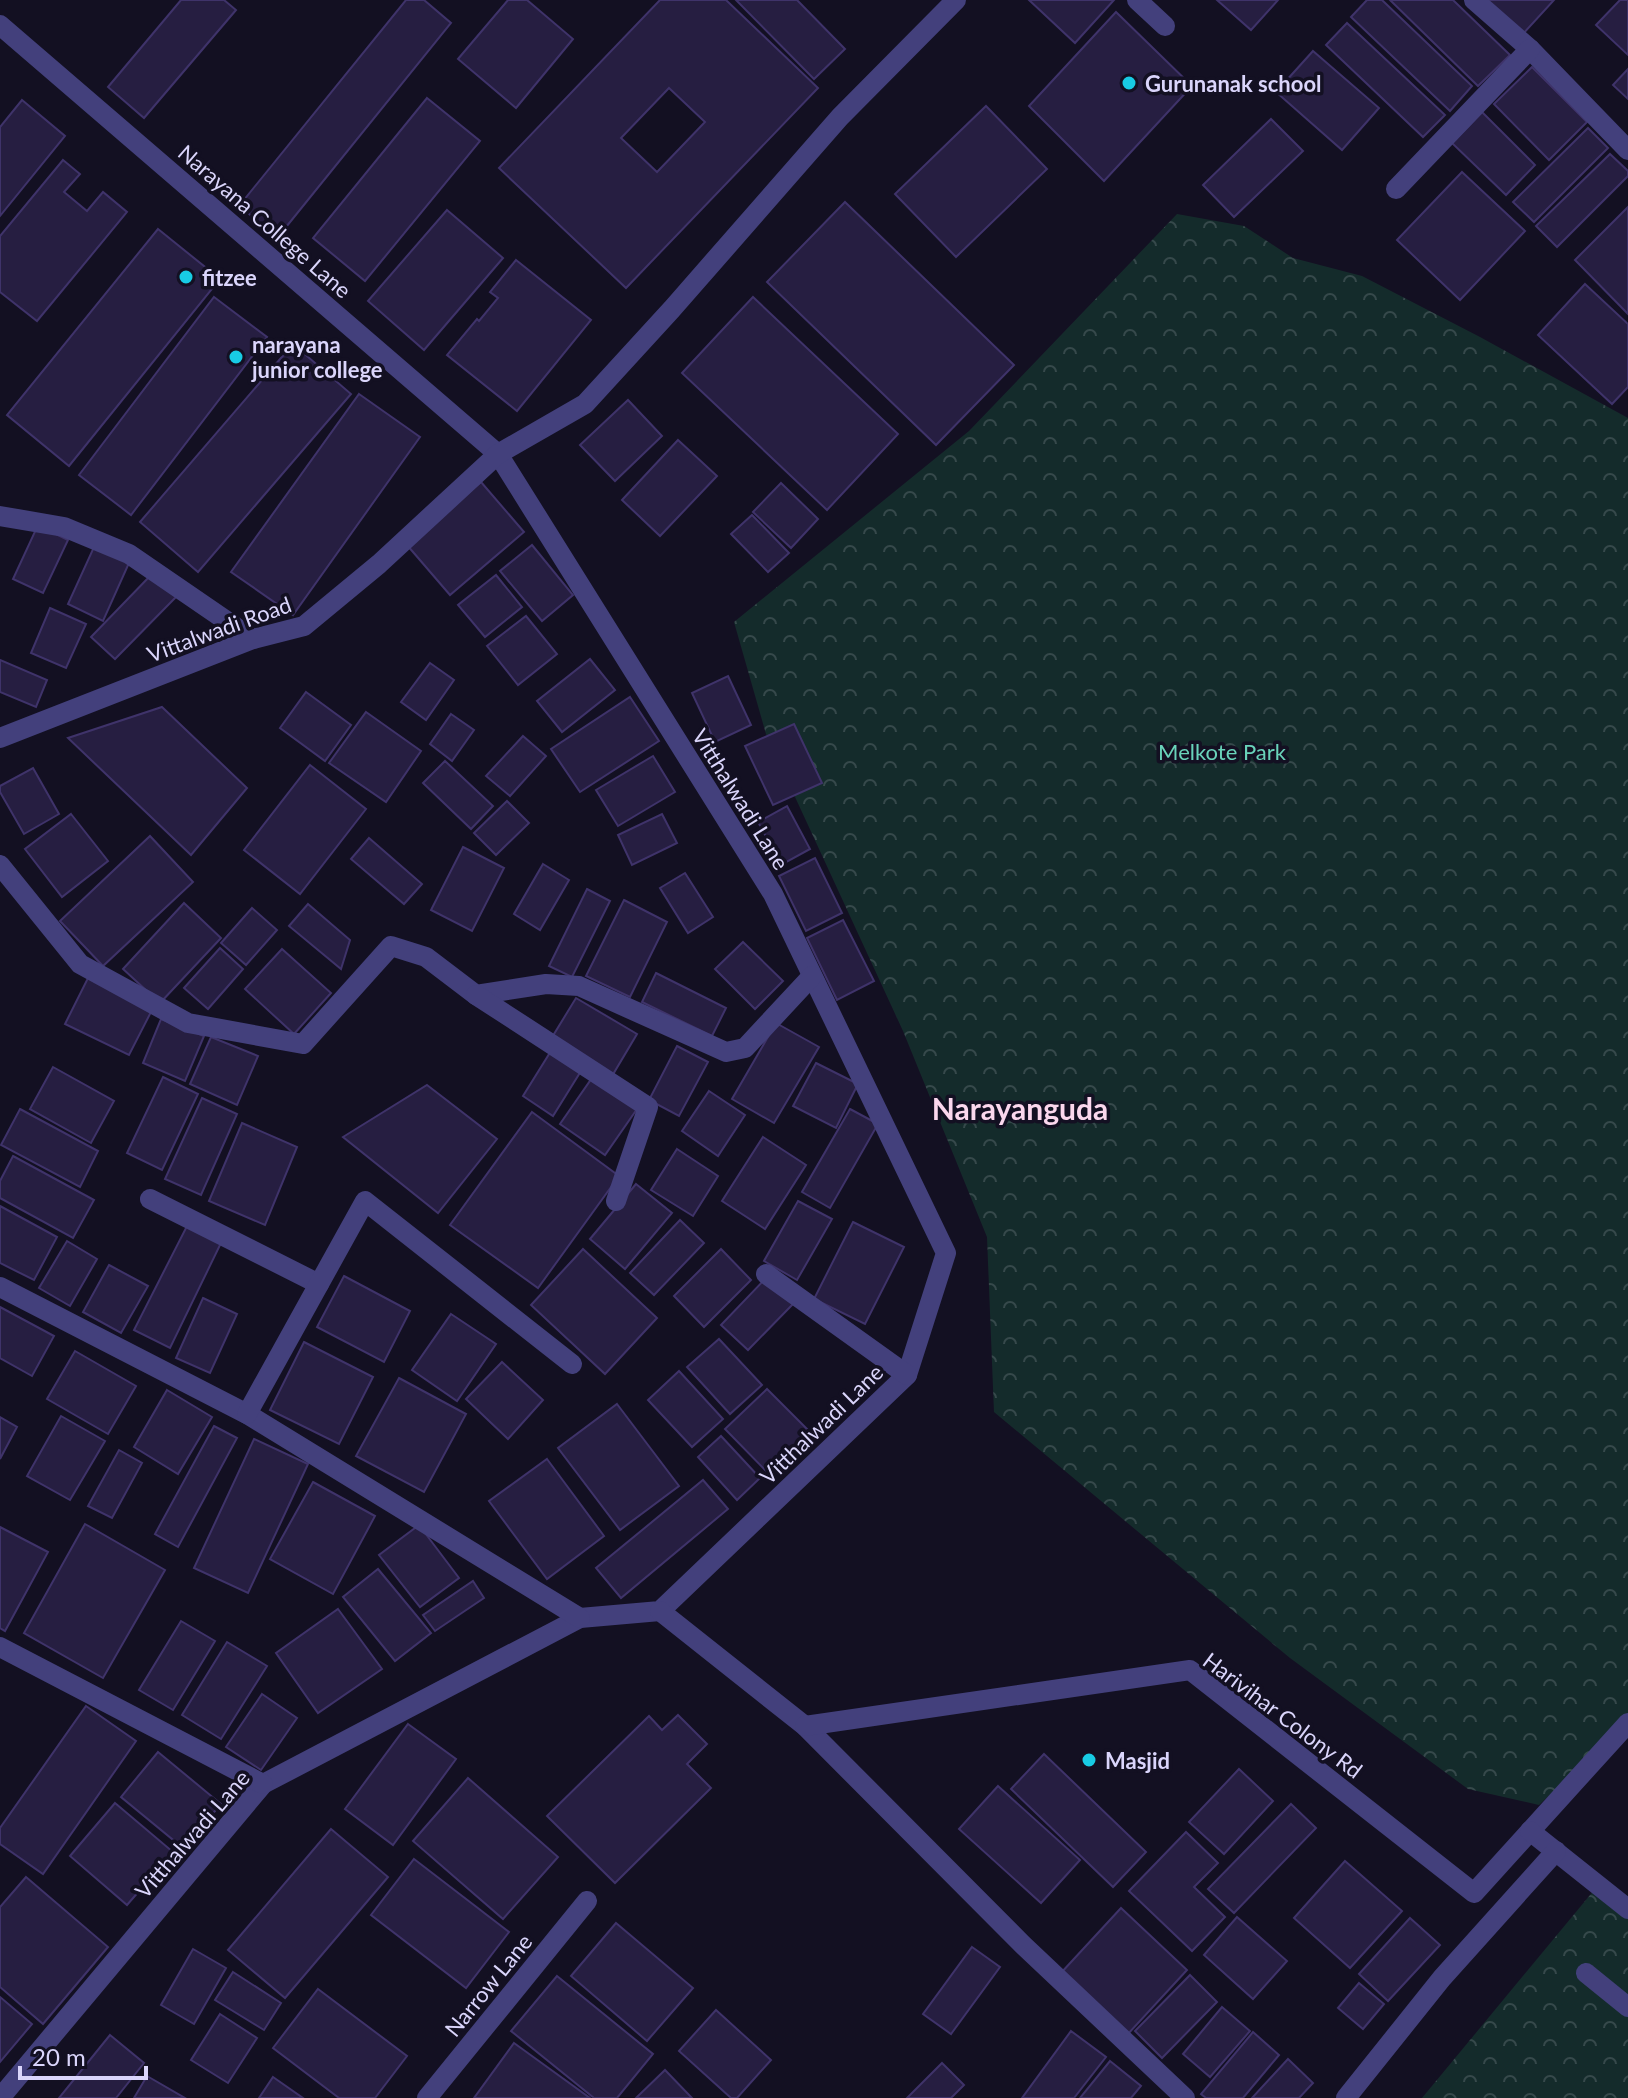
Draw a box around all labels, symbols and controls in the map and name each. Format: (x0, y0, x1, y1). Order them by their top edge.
place label: Gurunanak school (1145, 70, 1322, 97)
marker: Gurunanak school (1120, 74, 1138, 92)
street label: Narayana College Lane (173, 139, 357, 303)
place label: fitzee (202, 264, 257, 291)
marker: fitzee (177, 268, 195, 286)
place label: narayana junior college (251, 331, 383, 383)
marker: narayana junior college (227, 348, 245, 366)
street label: Vittalwadi Road (143, 590, 295, 668)
street label: Vitthalwadi Lane (687, 724, 795, 874)
park label: Melkote Park (1158, 738, 1287, 765)
district label: Narayanguda (932, 1090, 1108, 1126)
street label: Vitthalwadi Lane (754, 1358, 888, 1490)
street label: Harivihar Colony Rd (1198, 1646, 1368, 1784)
place label: Masjid (1105, 1747, 1170, 1774)
marker: Masjid (1080, 1751, 1098, 1769)
street label: Vitthalwadi Lane (129, 1764, 255, 1904)
street label: Narrow Lane (439, 1928, 537, 2042)
scale bar (20, 2030, 146, 2080)
text: 20 m (32, 2042, 86, 2071)

